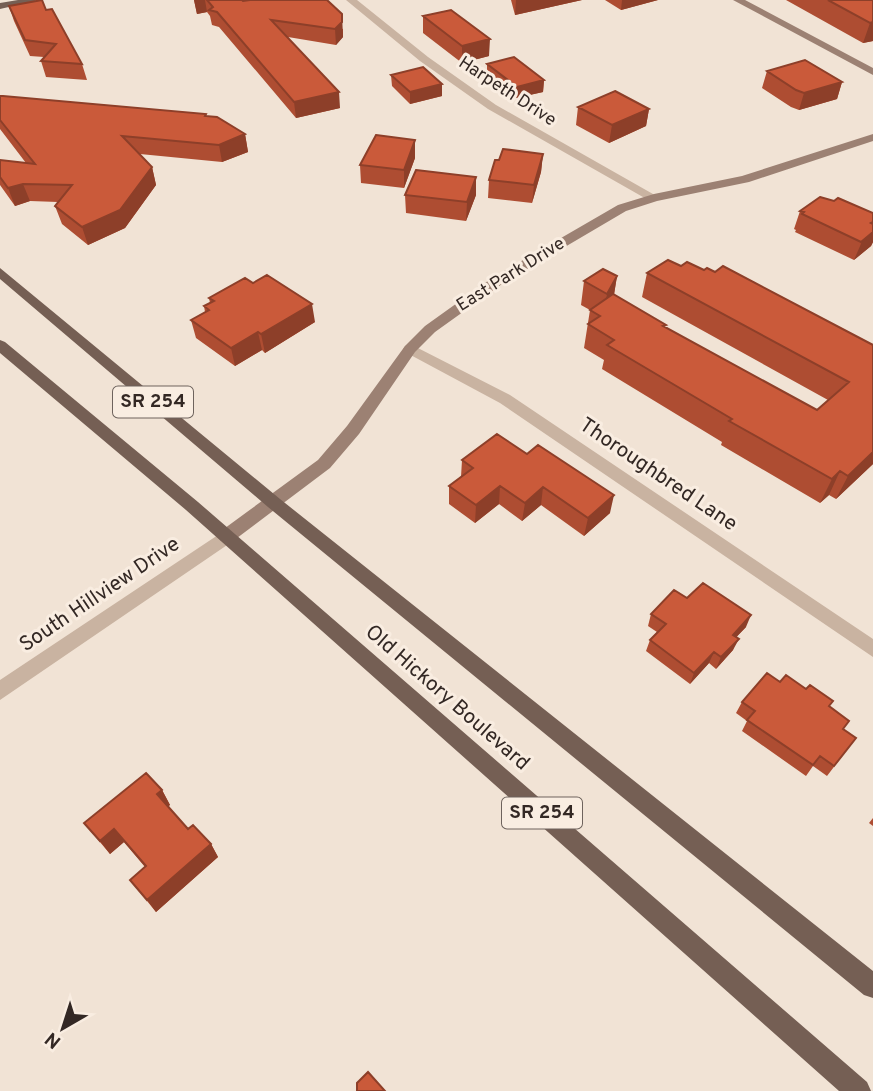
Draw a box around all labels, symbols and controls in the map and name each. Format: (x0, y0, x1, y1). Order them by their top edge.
street label: Harpeth Drive (454, 52, 560, 132)
street label: East Park Drive (453, 233, 569, 317)
road number: SR 254 (113, 386, 193, 418)
street label: Thoroughbred Lane (574, 412, 742, 538)
street label: South Hillview Drive (15, 531, 185, 659)
street label: Old Hickory Boulevard (359, 619, 535, 777)
road number: SR 254 (502, 798, 582, 828)
north arrow (28, 993, 98, 1063)
text: N (41, 1026, 66, 1053)

